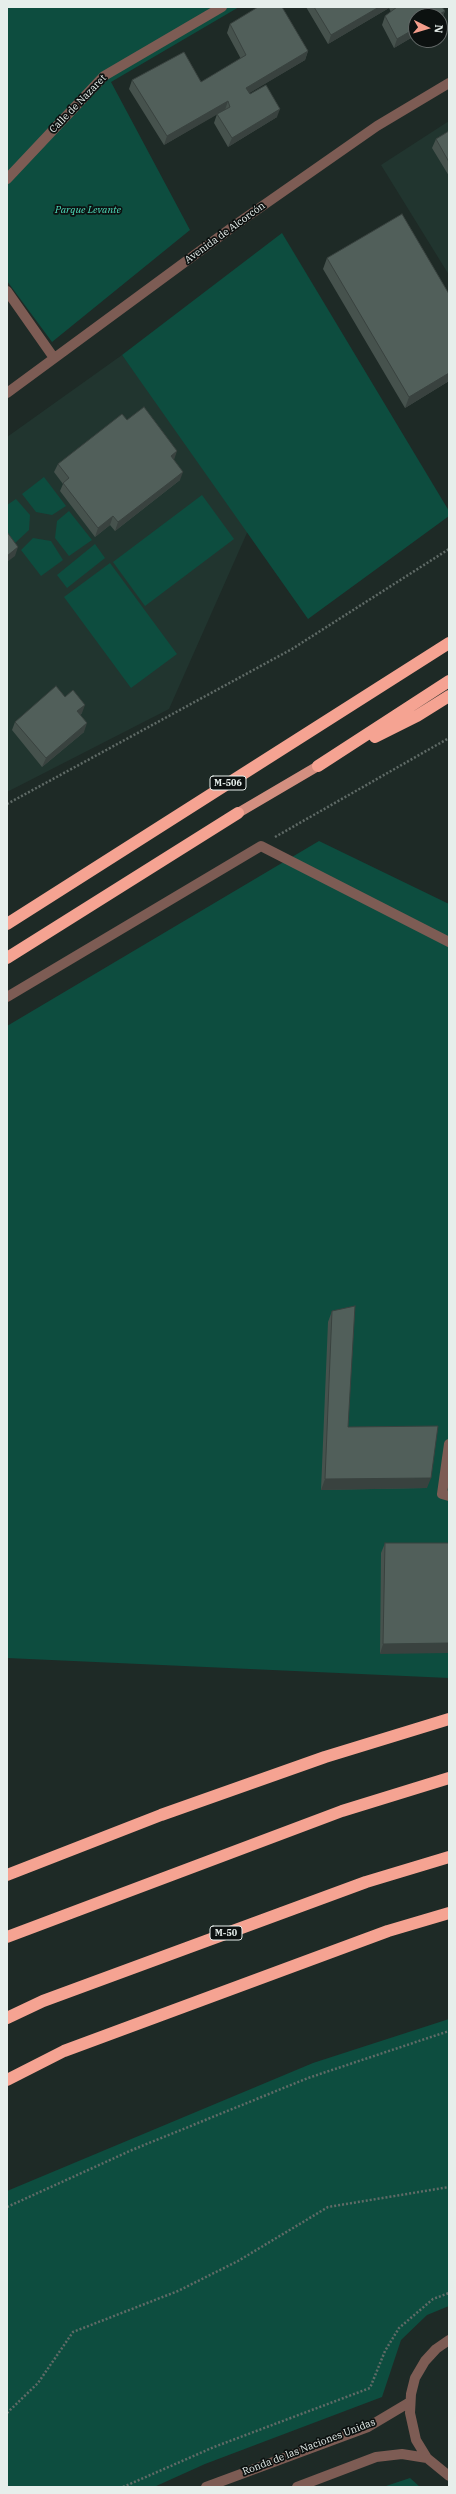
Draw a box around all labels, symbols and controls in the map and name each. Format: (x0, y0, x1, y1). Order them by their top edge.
north arrow (408, 8, 448, 48)
text: N (432, 24, 446, 34)
street label: Calle de Nazaret (47, 72, 109, 136)
street label: Avenida de Alcorcón (182, 200, 268, 266)
park label: Parque Levante (55, 204, 121, 216)
road number: M-506 (210, 776, 246, 790)
road number: M-50 (210, 1926, 242, 1940)
street label: Ronda de las Naciones Unidas (241, 2416, 377, 2478)

